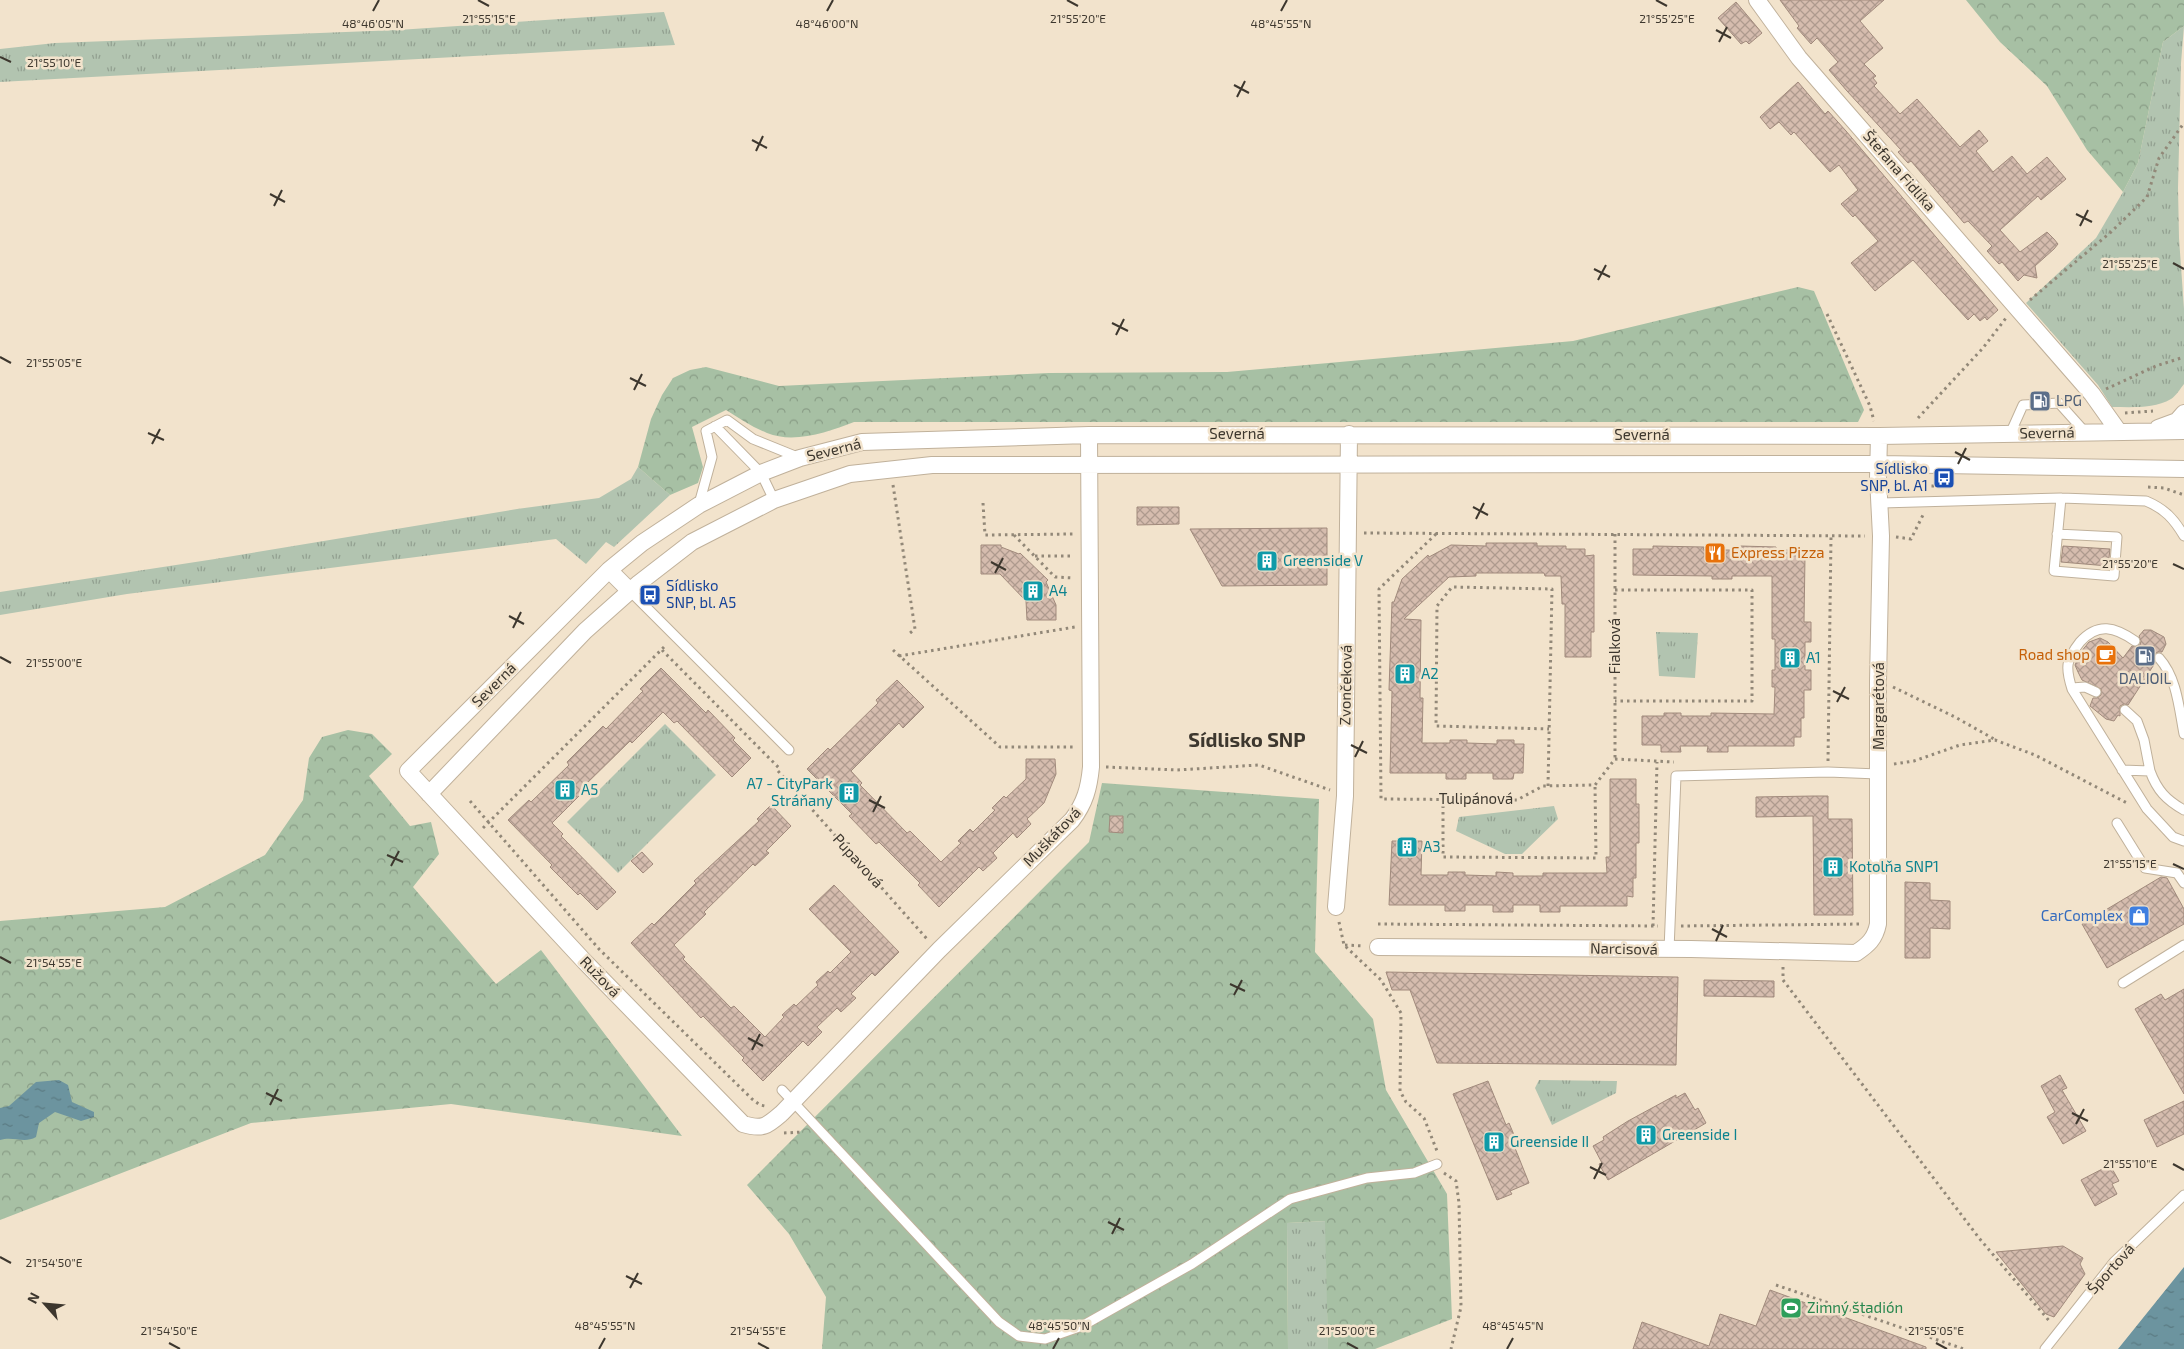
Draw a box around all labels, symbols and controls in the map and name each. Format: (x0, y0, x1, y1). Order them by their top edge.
text: 21°55'15"E (462, 11, 516, 25)
text: 21°55'20"E (1050, 11, 1106, 25)
text: 21°55'25"E (1639, 11, 1695, 25)
text: 48°46'05"N (342, 16, 404, 30)
text: 48°46'00"N (796, 16, 858, 30)
text: 48°45'55"N (1251, 16, 1311, 30)
text: 21°55'10"E (27, 55, 81, 69)
street label: Štefana Fidlíka (1860, 126, 1940, 214)
text: 21°55'25"E (2102, 256, 2158, 270)
text: 21°55'05"E (26, 355, 82, 369)
fuel station icon: LPG (2028, 389, 2052, 413)
place label: LPG (2056, 391, 2082, 409)
street label: Severná (2019, 423, 2075, 441)
street label: Severná (1209, 424, 1265, 442)
street label: Severná (1614, 425, 1670, 443)
street label: Severná (805, 434, 863, 464)
place label: Sídlisko SNP, bl. A1 (1860, 459, 1928, 494)
bus stop icon: Sídlisko SNP, bl. A1 (1932, 466, 1956, 490)
restaurant icon: Express Pizza (1703, 541, 1727, 565)
place label: Express Pizza (1731, 543, 1825, 561)
building icon: Greenside V (1255, 549, 1279, 573)
place label: Greenside V (1283, 551, 1363, 569)
text: 21°55'20"E (2102, 556, 2158, 570)
place label: Sídlisko SNP, bl. A5 (666, 576, 736, 611)
building icon: A4 (1021, 579, 1045, 603)
place label: A4 (1049, 581, 1068, 599)
bus stop icon: Sídlisko SNP, bl. A5 (638, 583, 662, 607)
street label: Fialková (1605, 618, 1623, 674)
cafe icon: Road shop (2094, 643, 2118, 667)
street label: Zvončeková (1335, 644, 1355, 725)
fuel station icon: DALIOIL (2133, 644, 2157, 668)
place label: Road shop (2019, 645, 2090, 663)
building icon: A1 (1778, 646, 1802, 670)
place label: A1 (1806, 648, 1821, 666)
text: 21°55'00"E (26, 655, 83, 669)
street label: Severná (467, 658, 519, 710)
building icon: A2 (1393, 662, 1417, 686)
street label: Margarétová (1869, 662, 1887, 750)
place label: A2 (1421, 664, 1439, 682)
place label: DALIOIL (2119, 669, 2172, 687)
district label: Sídlisko SNP (1188, 727, 1306, 751)
place label: A7 - CityPark Stráňany (746, 774, 833, 809)
building icon: A5 (553, 778, 577, 802)
place label: A5 (581, 780, 598, 798)
building icon: A7 - CityPark Stráňany (837, 781, 861, 805)
street label: Tulipánová (1439, 789, 1513, 807)
street label: Muškátová (1019, 803, 1084, 870)
street label: Púpavová (830, 830, 888, 891)
building icon: A3 (1395, 835, 1419, 859)
place label: A3 (1423, 837, 1441, 855)
building icon: Kotolňa SNP1 (1821, 855, 1845, 879)
text: 21°55'15"E (2103, 856, 2157, 870)
place label: Kotolňa SNP1 (1849, 857, 1939, 875)
shop icon: CarComplex (2127, 904, 2151, 928)
place label: CarComplex (2041, 906, 2123, 924)
street label: Narcisová (1590, 938, 1658, 958)
street label: Ružová (577, 952, 625, 1001)
text: 21°54'55"E (26, 955, 82, 969)
building icon: Greenside I (1634, 1123, 1658, 1147)
place label: Greenside I (1662, 1125, 1737, 1143)
building icon: Greenside II (1482, 1130, 1506, 1154)
place label: Greenside II (1510, 1132, 1589, 1150)
text: 21°55'10"E (2103, 1156, 2157, 1170)
street label: Športová (2083, 1239, 2138, 1297)
text: 21°54'50"E (26, 1255, 83, 1269)
north arrow (20, 1279, 70, 1329)
text: N (23, 1290, 43, 1306)
sports icon: Zimný štadión (1779, 1296, 1803, 1320)
place label: Zimný štadión (1807, 1298, 1903, 1316)
text: 48°45'55"N (575, 1318, 635, 1332)
text: 48°45'50"N (1028, 1318, 1090, 1332)
text: 48°45'45"N (1482, 1318, 1544, 1332)
text: 21°54'50"E (141, 1323, 198, 1337)
text: 21°54'55"E (730, 1323, 786, 1337)
text: 21°55'00"E (1319, 1323, 1376, 1337)
text: 21°55'05"E (1908, 1323, 1964, 1337)

